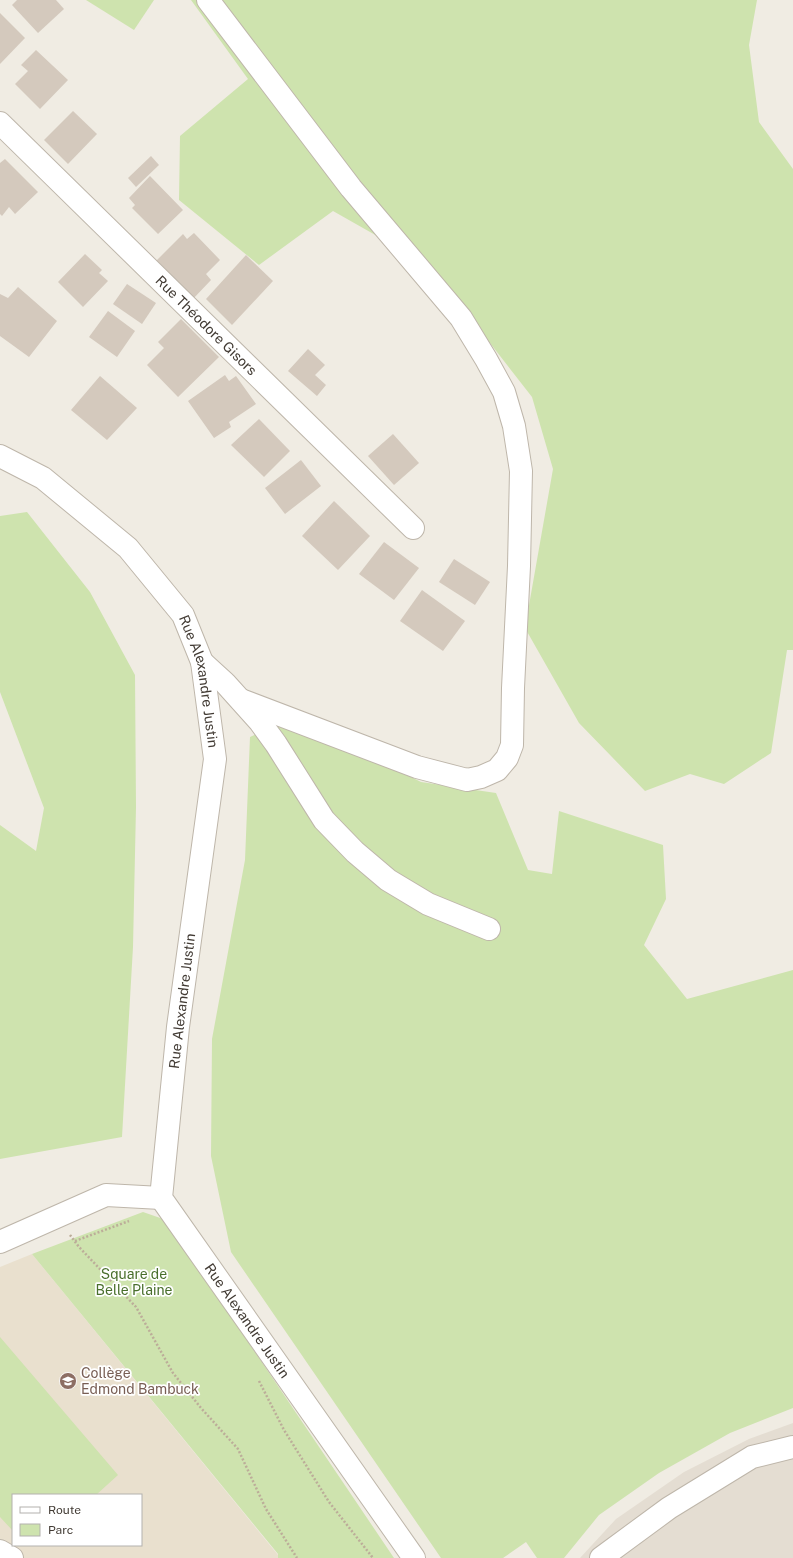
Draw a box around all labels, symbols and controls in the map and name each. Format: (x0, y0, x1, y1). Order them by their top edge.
street label: Rue Théodore Gisors (152, 272, 260, 378)
street label: Rue Alexandre Justin (176, 613, 221, 749)
street label: Rue Alexandre Justin (166, 933, 198, 1069)
street label: Rue Alexandre Justin (202, 1260, 293, 1381)
park label: Square de Belle Plaine (96, 1266, 173, 1298)
place label: Collège Edmond Bambuck (81, 1365, 199, 1397)
school or university icon: Collège Edmond Bambuck (58, 1371, 78, 1391)
legend (12, 1494, 142, 1546)
text: Route (48, 1503, 81, 1517)
text: Parc (48, 1523, 73, 1537)

